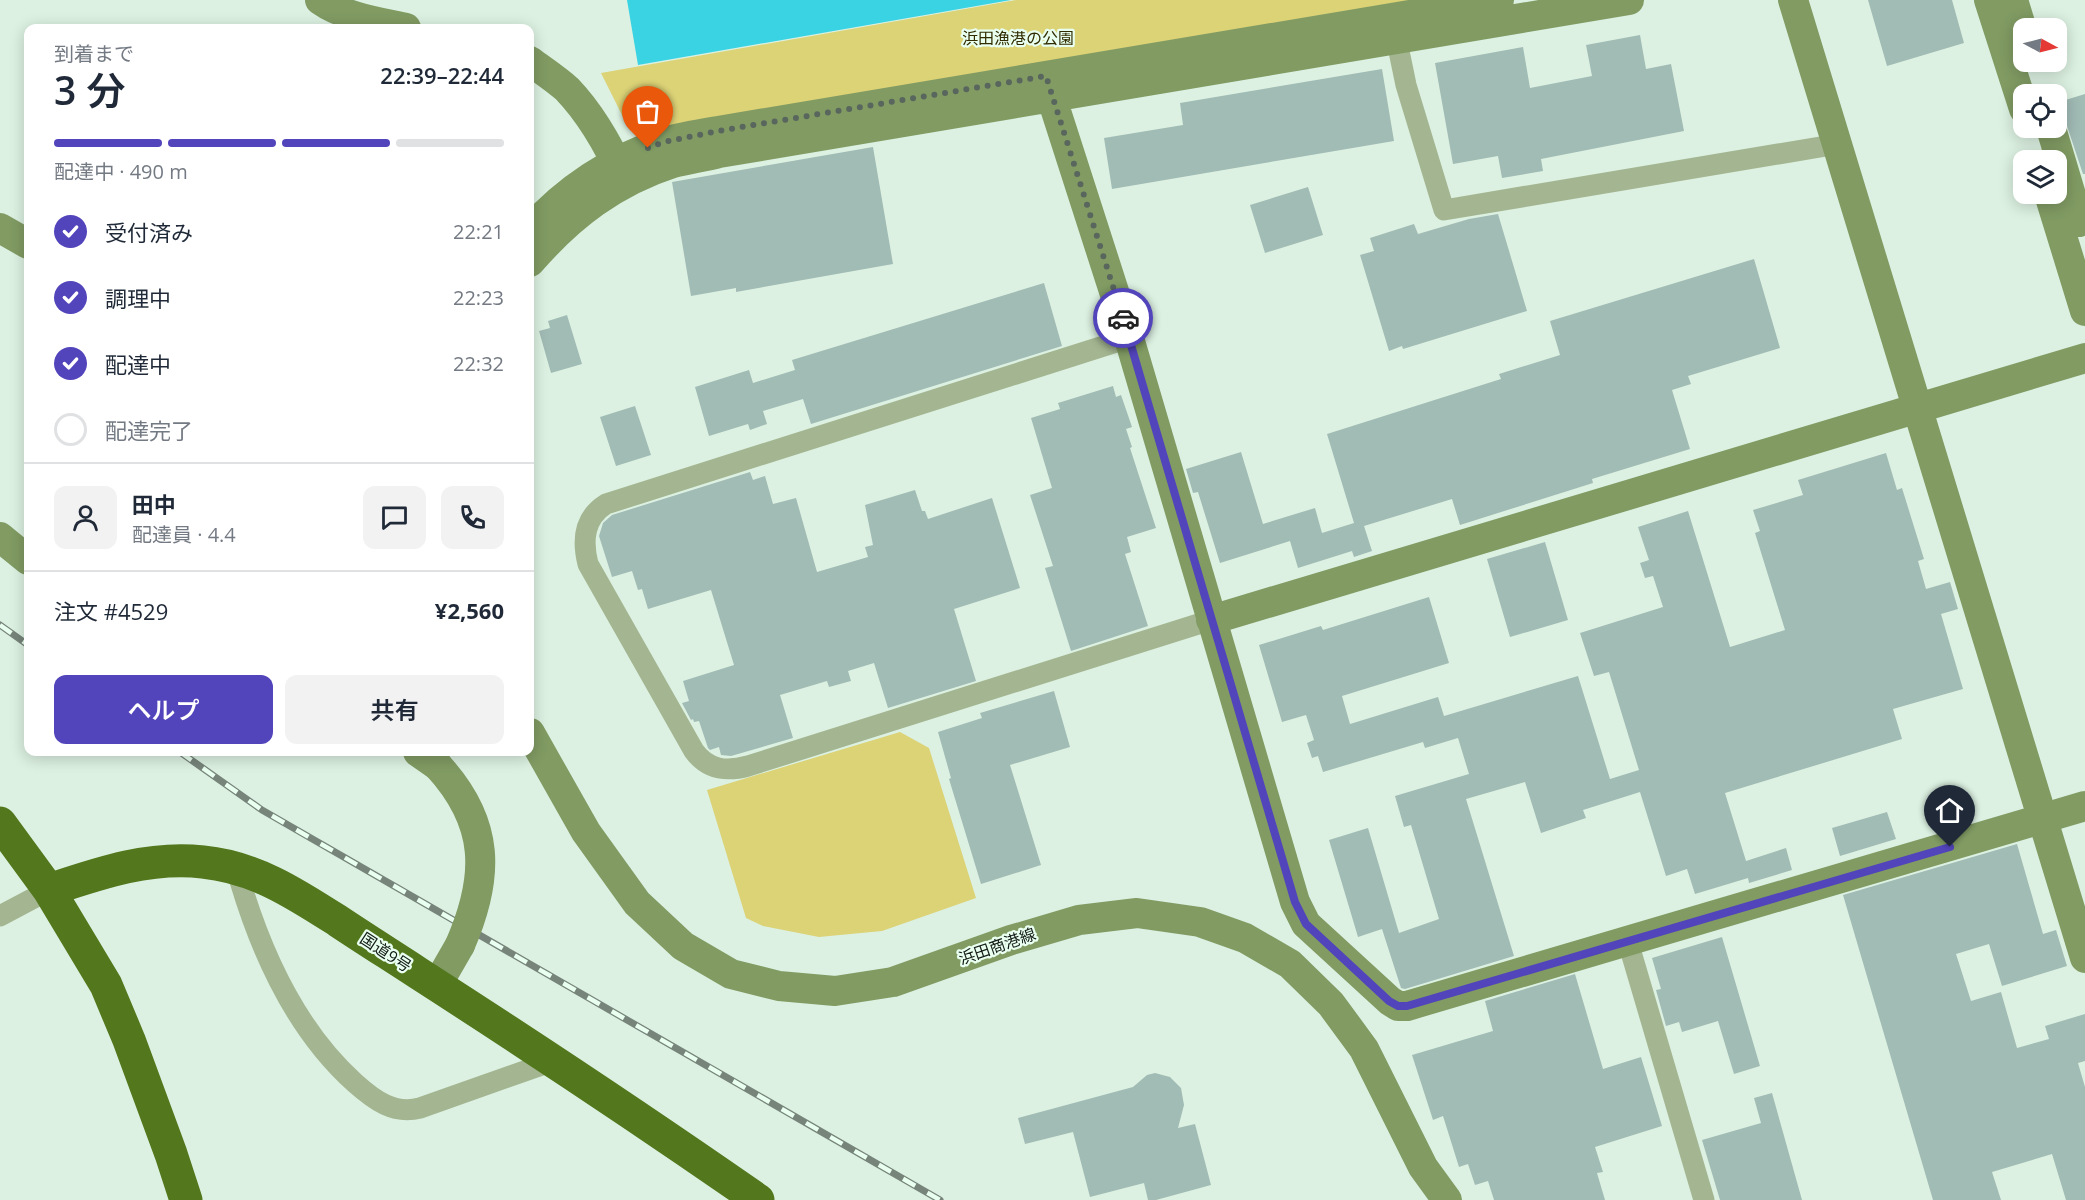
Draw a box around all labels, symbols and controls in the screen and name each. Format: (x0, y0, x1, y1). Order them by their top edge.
north arrow (2013, 18, 2067, 72)
map controls (2013, 18, 2067, 204)
park label: 浜田漁港の公園 (962, 27, 1074, 49)
text: 到着まで (54, 40, 134, 67)
text: 22:39–22:44 (380, 60, 504, 90)
text: 3 分 (54, 63, 125, 116)
button: locate (2013, 84, 2067, 138)
pin (622, 86, 673, 148)
icon: bag (631, 95, 664, 128)
button: layers (2013, 150, 2067, 204)
text: 配達中 · 490 m (54, 158, 188, 185)
icon: check (54, 215, 87, 248)
text: 受付済み (105, 217, 193, 247)
text: 22:21 (453, 218, 504, 245)
icon: check (54, 281, 87, 314)
text: 調理中 (105, 283, 171, 313)
text: 22:23 (453, 284, 504, 311)
courier (1093, 288, 1153, 348)
icon: car (1107, 302, 1140, 335)
icon: check (54, 347, 87, 380)
text: 配達中 (105, 349, 171, 379)
text: 22:32 (453, 350, 504, 377)
text: 配達完了 (105, 415, 193, 445)
button: person (54, 486, 117, 549)
button: chat (363, 486, 426, 549)
button: phone (441, 486, 504, 549)
text: 田中 (132, 489, 176, 519)
text: 配達員 · 4.4 (132, 521, 236, 548)
text: ¥2,560 (435, 595, 504, 625)
text: 注文 #4529 (54, 596, 168, 626)
button: ヘルプ (54, 675, 273, 744)
button: 共有 (285, 675, 504, 744)
pin (1924, 785, 1975, 847)
icon: home (1933, 794, 1966, 827)
street label: 浜田商港線 (956, 923, 1038, 969)
street label: 国道9号 (356, 927, 416, 977)

